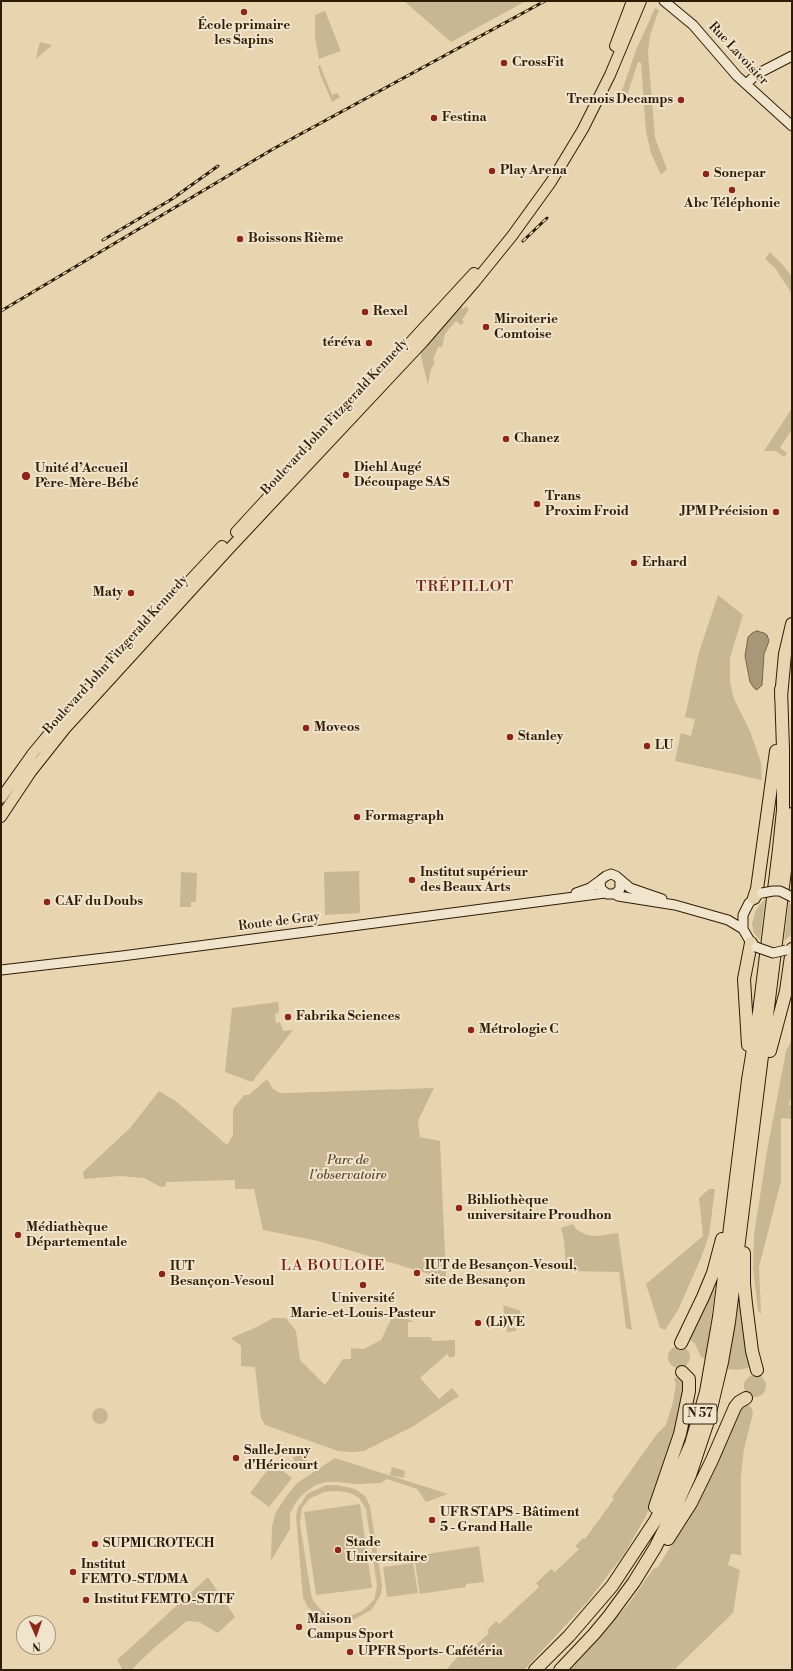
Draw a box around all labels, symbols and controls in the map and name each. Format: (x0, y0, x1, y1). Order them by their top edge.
marker: École primaire les Sapins (239, 7, 249, 17)
place label: École primaire les Sapins (198, 18, 290, 49)
street label: Rue Lavoisier (705, 19, 771, 89)
place label: CrossFit (512, 55, 564, 71)
marker: CrossFit (499, 58, 509, 68)
place label: Trenois Decamps (567, 92, 673, 108)
marker: Trenois Decamps (676, 95, 686, 105)
place label: Festina (442, 110, 487, 126)
marker: Festina (429, 113, 439, 123)
place label: Play Arena (500, 163, 567, 179)
marker: Play Arena (487, 166, 497, 176)
place label: Sonepar (714, 166, 766, 182)
marker: Sonepar (701, 169, 711, 179)
marker: Abc Téléphonie (727, 185, 737, 195)
place label: Abc Téléphonie (684, 196, 780, 212)
place label: Boissons Rième (248, 231, 344, 247)
marker: Boissons Rième (235, 234, 245, 244)
place label: Rexel (373, 304, 408, 320)
marker: Rexel (360, 307, 370, 317)
place label: Miroiterie Comtoise (494, 312, 558, 343)
marker: Miroiterie Comtoise (481, 322, 491, 332)
place label: téréva (322, 335, 361, 351)
street label: Boulevard John Fitzgerald Kennedy (258, 336, 412, 498)
marker: téréva (364, 338, 374, 348)
place label: Chanez (514, 431, 559, 447)
marker: Chanez (501, 434, 511, 444)
place label: Diehl Augé Découpage SAS (354, 460, 450, 491)
place label: Unité d’Accueil Père-Mère-Bébé (35, 461, 138, 492)
marker: Unité d’Accueil Père-Mère-Bébé (20, 470, 32, 482)
marker: Diehl Augé Découpage SAS (341, 470, 351, 480)
place label: Trans Proxim Froid (545, 489, 629, 520)
marker: Trans Proxim Froid (532, 499, 542, 509)
place label: JPM Précision (681, 504, 768, 520)
marker: JPM Précision (771, 507, 781, 517)
place label: Erhard (642, 555, 687, 571)
marker: Erhard (629, 558, 639, 568)
street label: Boulevard John Fitzgerald Kennedy (41, 572, 191, 738)
district label: TRÉPILLOT (416, 578, 514, 596)
place label: Maty (93, 585, 123, 601)
marker: Maty (126, 588, 136, 598)
place label: Moveos (314, 720, 360, 736)
marker: Moveos (301, 723, 311, 733)
place label: Stanley (518, 729, 563, 745)
marker: Stanley (505, 732, 515, 742)
place label: LU (655, 738, 674, 754)
marker: LU (642, 741, 652, 751)
place label: Formagraph (365, 809, 444, 825)
marker: Formagraph (352, 812, 362, 822)
place label: Institut supérieur des Beaux Arts (420, 865, 528, 896)
marker: Institut supérieur des Beaux Arts (407, 875, 417, 885)
place label: CAF du Doubs (55, 894, 143, 910)
marker: CAF du Doubs (42, 897, 52, 907)
street label: Route de Gray (237, 909, 321, 935)
place label: Fabrika Sciences (296, 1009, 400, 1025)
marker: Fabrika Sciences (283, 1012, 293, 1022)
place label: Métrologie C (479, 1022, 558, 1038)
marker: Métrologie C (466, 1025, 476, 1035)
park label: Parc de l'observatoire (309, 1153, 387, 1184)
place label: Bibliothèque universitaire Proudhon (467, 1193, 612, 1224)
marker: Bibliothèque universitaire Proudhon (454, 1203, 464, 1213)
place label: Médiathèque Départementale (26, 1220, 127, 1251)
marker: Médiathèque Départementale (13, 1230, 23, 1240)
district label: LA BOULOIE (281, 1257, 385, 1275)
place label: IUT de Besançon-Vesoul, site de Besançon (425, 1258, 577, 1289)
place label: IUT Besançon-Vesoul (170, 1259, 274, 1290)
marker: IUT de Besançon-Vesoul, site de Besançon (412, 1268, 422, 1278)
marker: IUT Besançon-Vesoul (157, 1269, 167, 1279)
marker: Université Marie-et-Louis-Pasteur (358, 1280, 368, 1290)
place label: Université Marie-et-Louis-Pasteur (290, 1291, 436, 1322)
place label: (Li)VE (486, 1315, 525, 1331)
marker: (Li)VE (473, 1318, 483, 1328)
road number: N 57 (683, 1404, 717, 1424)
place label: Salle Jenny d'Héricourt (244, 1443, 318, 1474)
marker: Salle Jenny d'Héricourt (231, 1453, 241, 1463)
place label: UFR STAPS - Bâtiment 5 - Grand Halle (440, 1505, 579, 1536)
marker: UFR STAPS - Bâtiment 5 - Grand Halle (427, 1515, 437, 1525)
place label: Stade Universitaire (346, 1535, 427, 1566)
place label: SUPMICROTECH (103, 1536, 215, 1552)
marker: SUPMICROTECH (90, 1539, 100, 1549)
marker: Stade Universitaire (333, 1545, 343, 1555)
place label: Institut FEMTO-ST/DMA (81, 1557, 188, 1588)
marker: Institut FEMTO-ST/DMA (68, 1567, 78, 1577)
place label: Institut FEMTO-ST/TF (94, 1592, 235, 1608)
marker: Institut FEMTO-ST/TF (81, 1595, 91, 1605)
place label: Maison Campus Sport (307, 1612, 394, 1643)
north arrow (16, 1615, 56, 1655)
marker: Maison Campus Sport (294, 1622, 304, 1632)
text: N (32, 1639, 41, 1653)
place label: UPFR Sports- Cafétéria (358, 1644, 503, 1660)
marker: UPFR Sports- Cafétéria (345, 1647, 355, 1657)

